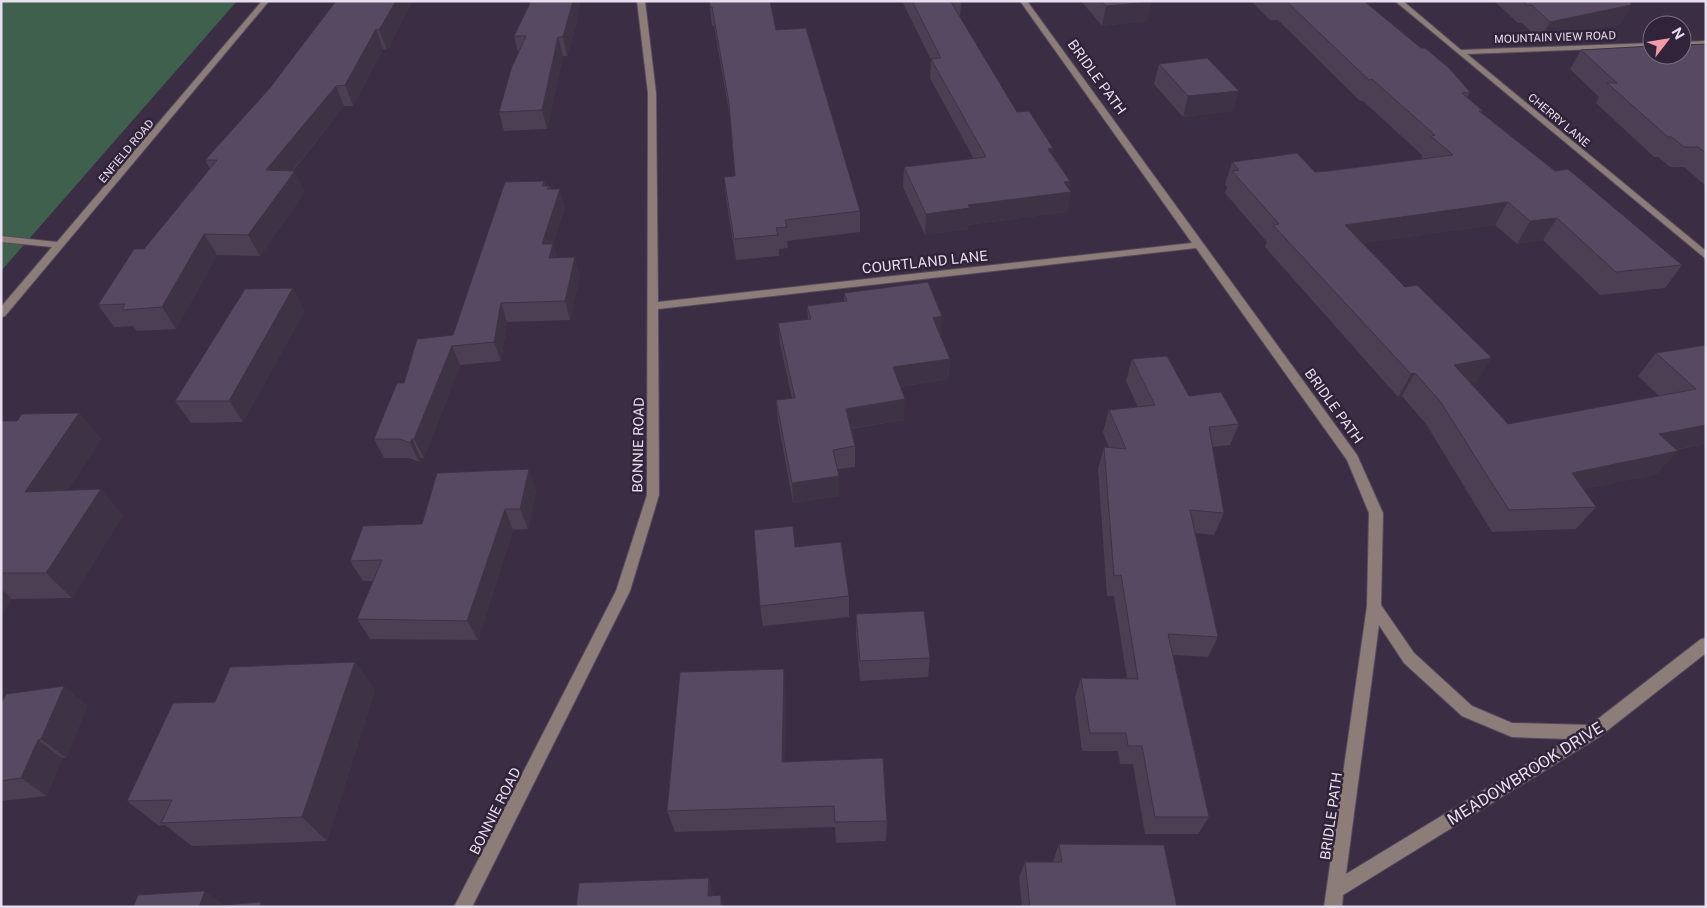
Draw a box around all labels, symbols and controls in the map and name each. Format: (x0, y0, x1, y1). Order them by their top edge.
north arrow (1642, 15, 1692, 65)
text: N (1668, 24, 1688, 42)
street label: MOUNTAIN VIEW ROAD (1494, 29, 1616, 45)
street label: BRIDLE PATH (1064, 36, 1130, 118)
street label: CHERRY LANE (1526, 91, 1592, 149)
street label: ENFIELD ROAD (96, 117, 156, 185)
street label: COURTLAND LANE (861, 247, 989, 277)
street label: BRIDLE PATH (1301, 365, 1367, 447)
street label: BONNIE ROAD (629, 397, 647, 493)
street label: MEADOWBROOK DRIVE (1444, 718, 1607, 829)
street label: BONNIE ROAD (466, 765, 524, 857)
street label: BRIDLE PATH (1317, 771, 1345, 861)

